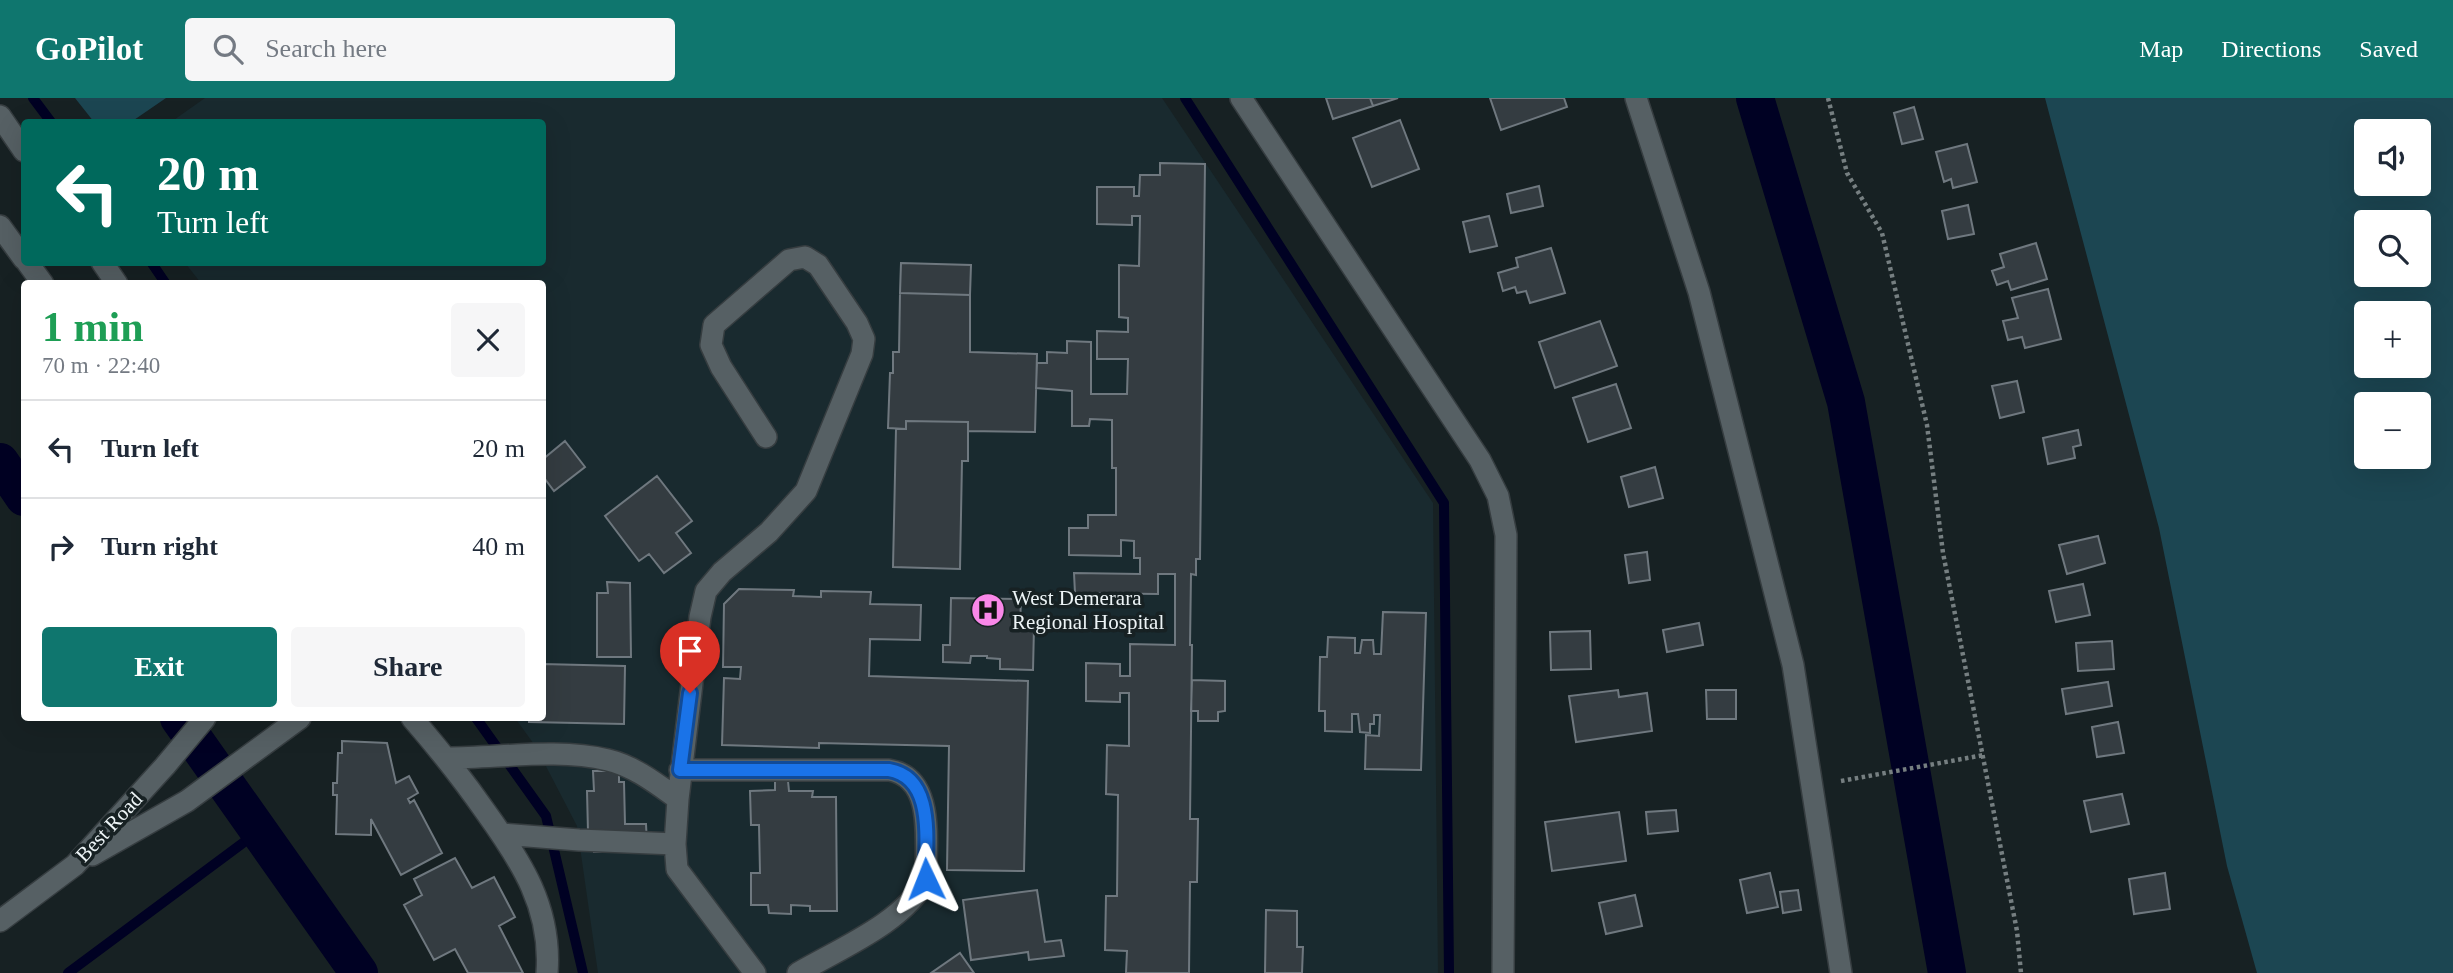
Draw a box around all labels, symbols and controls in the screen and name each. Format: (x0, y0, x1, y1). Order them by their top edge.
search box (185, 18, 675, 81)
icon: search (209, 30, 247, 68)
text: GoPilot (35, 31, 143, 67)
text: Search here (265, 34, 387, 63)
text: Map (2139, 36, 2183, 62)
text: Directions (2221, 36, 2321, 62)
text: Saved (2359, 36, 2418, 62)
map controls (2354, 119, 2431, 469)
button: sound (2354, 119, 2431, 196)
text: 20 m (157, 146, 259, 201)
icon: left (42, 147, 133, 238)
text: Turn left (157, 204, 269, 240)
button: search (2354, 210, 2431, 287)
button: + (2354, 301, 2431, 378)
button: close (451, 303, 525, 377)
text: 1 min (42, 304, 144, 350)
text: 70 m · 22:40 (42, 353, 160, 378)
button: − (2354, 392, 2431, 469)
icon: left (42, 430, 80, 468)
text: Turn left (101, 434, 199, 463)
text: 20 m (472, 434, 525, 463)
icon: right (42, 528, 80, 566)
text: Turn right (101, 532, 218, 561)
text: 40 m (472, 532, 525, 561)
place label: West Demerara Regional Hospital (1012, 586, 1164, 634)
hospital icon: West Demerara Regional Hospital (969, 591, 1007, 629)
pin (660, 621, 720, 693)
button: Exit (42, 627, 277, 707)
button: Share (291, 627, 525, 707)
icon: arrive (671, 632, 709, 670)
street label: Best Road (71, 787, 148, 867)
position arrow (889, 842, 963, 916)

